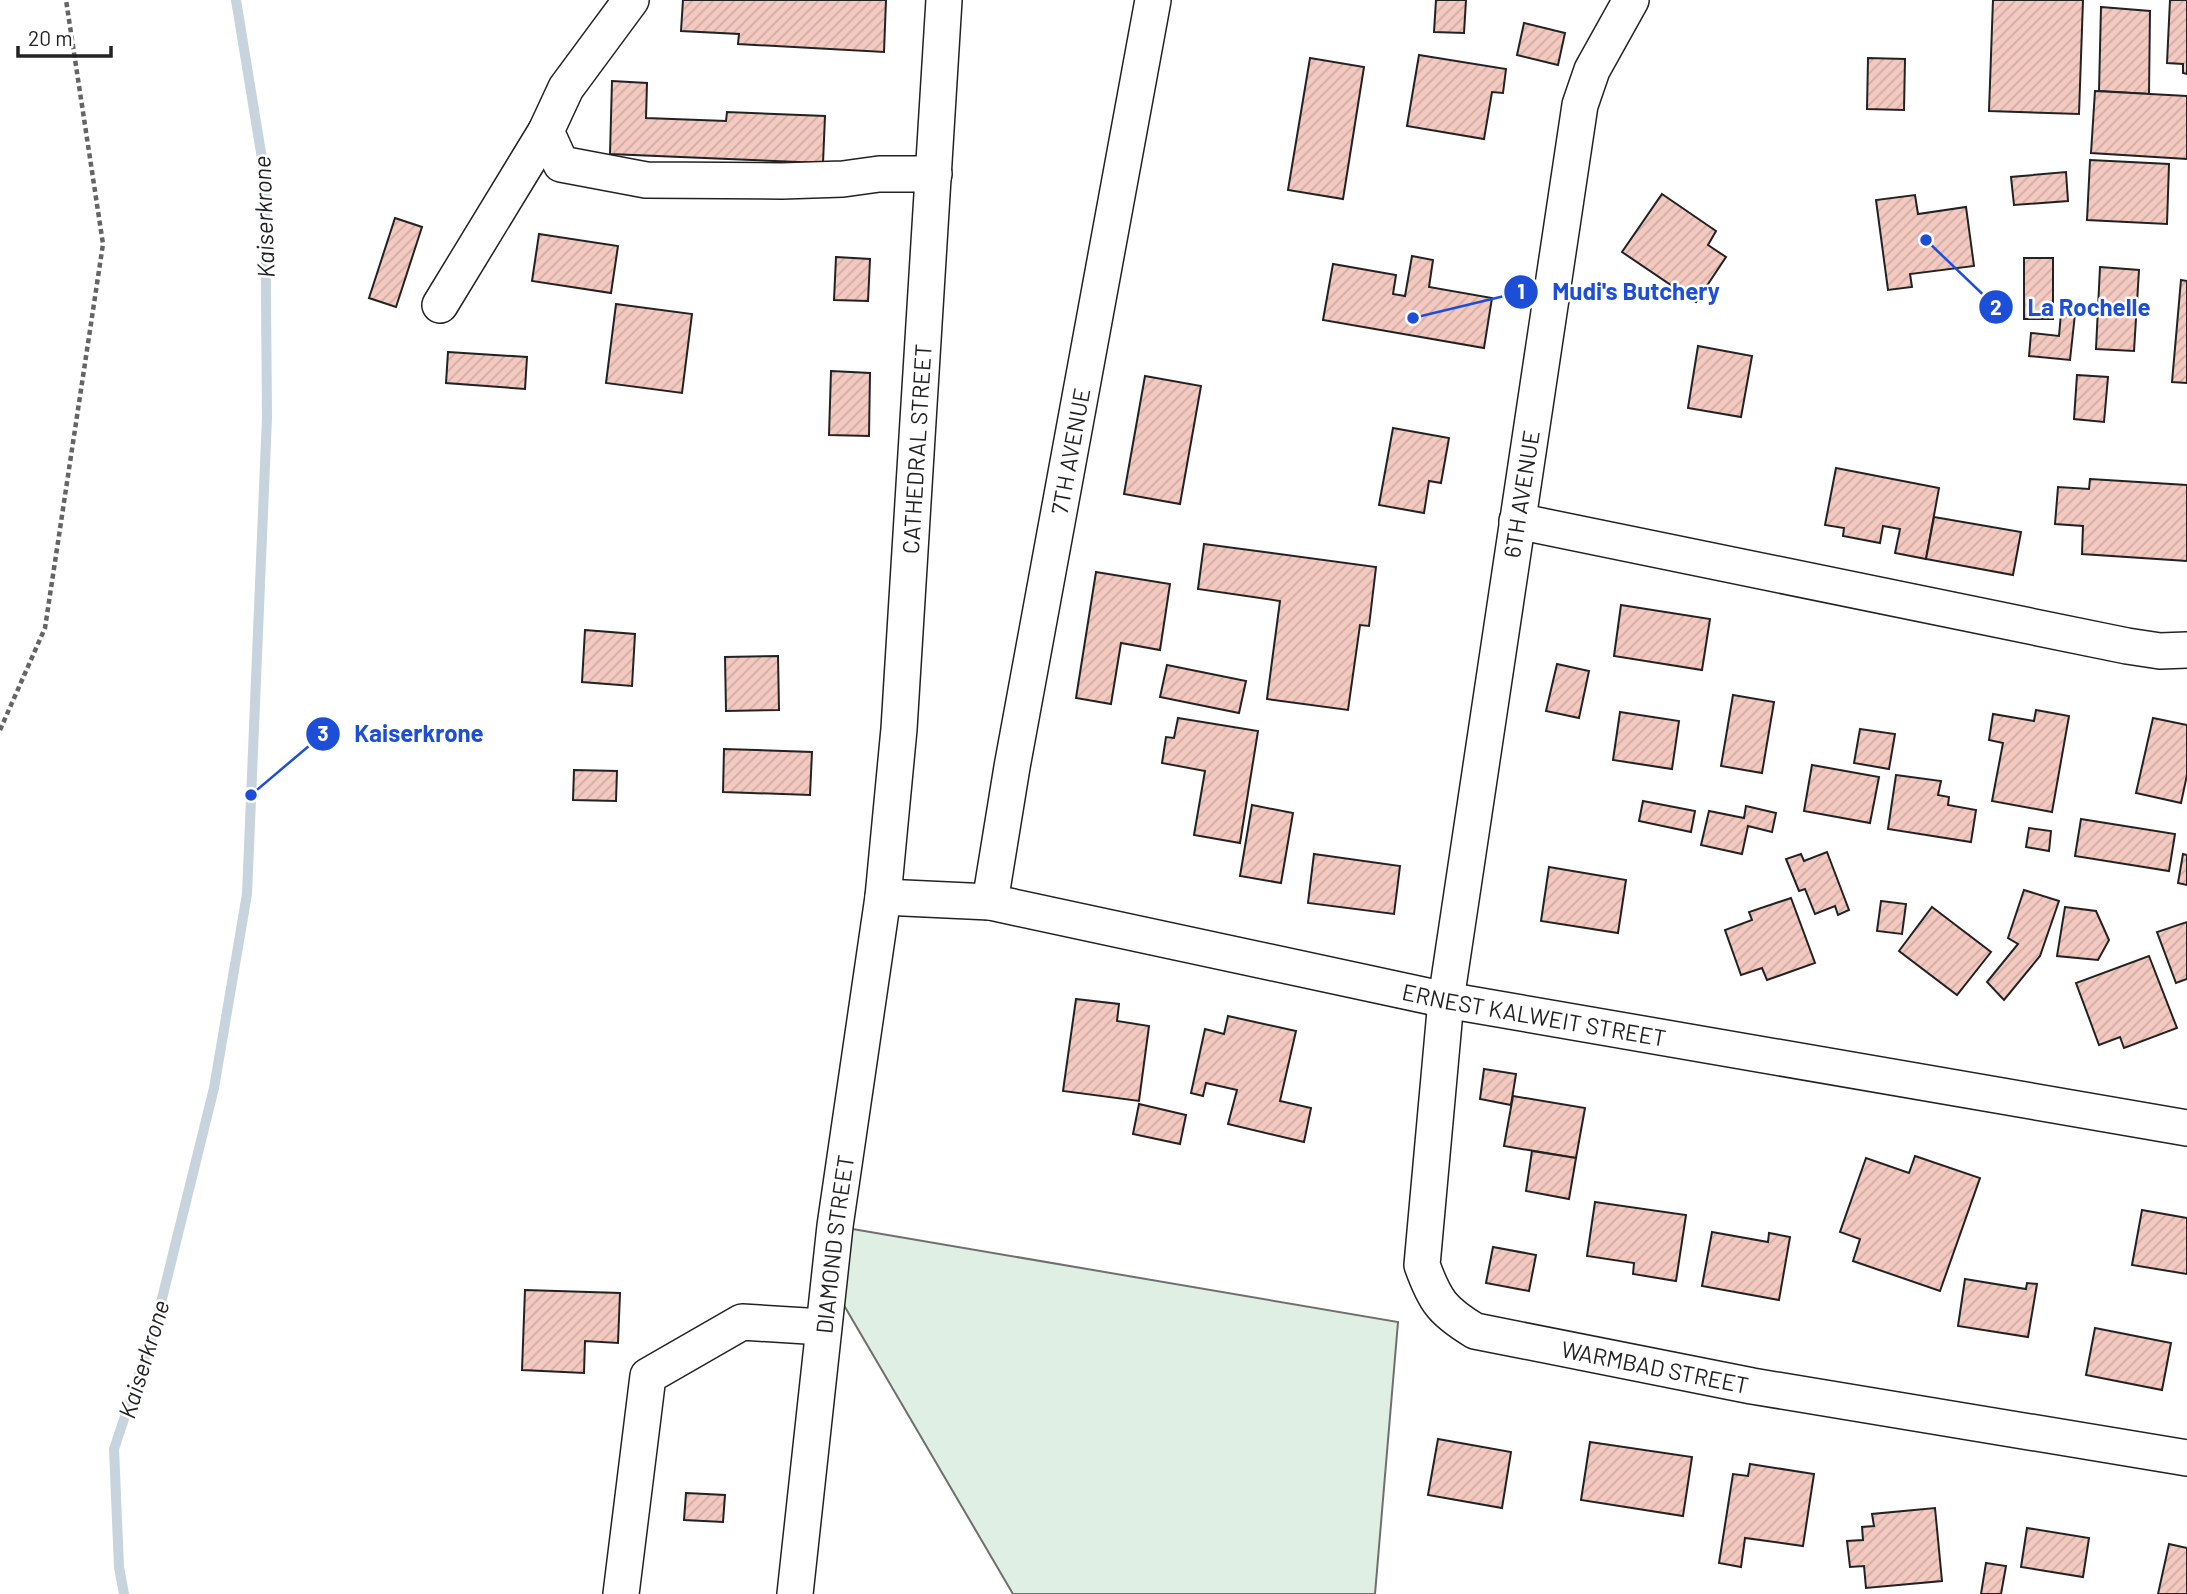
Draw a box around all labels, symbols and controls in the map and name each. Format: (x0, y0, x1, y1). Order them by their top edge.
scale bar (18, 14, 110, 58)
text: 20 m (28, 25, 73, 50)
water label: Kaiserkrone (246, 155, 280, 279)
callout: Mudi's Butchery (1503, 269, 1734, 314)
text: Mudi's Butchery (1552, 276, 1720, 305)
text: 1 (1517, 278, 1525, 303)
callout: La Rochelle (1978, 285, 2164, 330)
text: La Rochelle (2028, 292, 2151, 321)
text: 2 (1990, 294, 2002, 319)
street label: CATHEDRAL STREET (896, 343, 937, 555)
street label: 7TH AVENUE (1045, 386, 1095, 517)
street label: 6TH AVENUE (1497, 428, 1545, 560)
callout: Kaiserkrone (306, 711, 498, 756)
text: Kaiserkrone (354, 718, 484, 747)
text: 3 (317, 720, 329, 745)
street label: ERNEST KALWEIT STREET (1400, 977, 1668, 1052)
street label: DIAMOND STREET (809, 1153, 859, 1335)
water label: Kaiserkrone (111, 1296, 175, 1422)
street label: WARMBAD STREET (1559, 1334, 1751, 1399)

